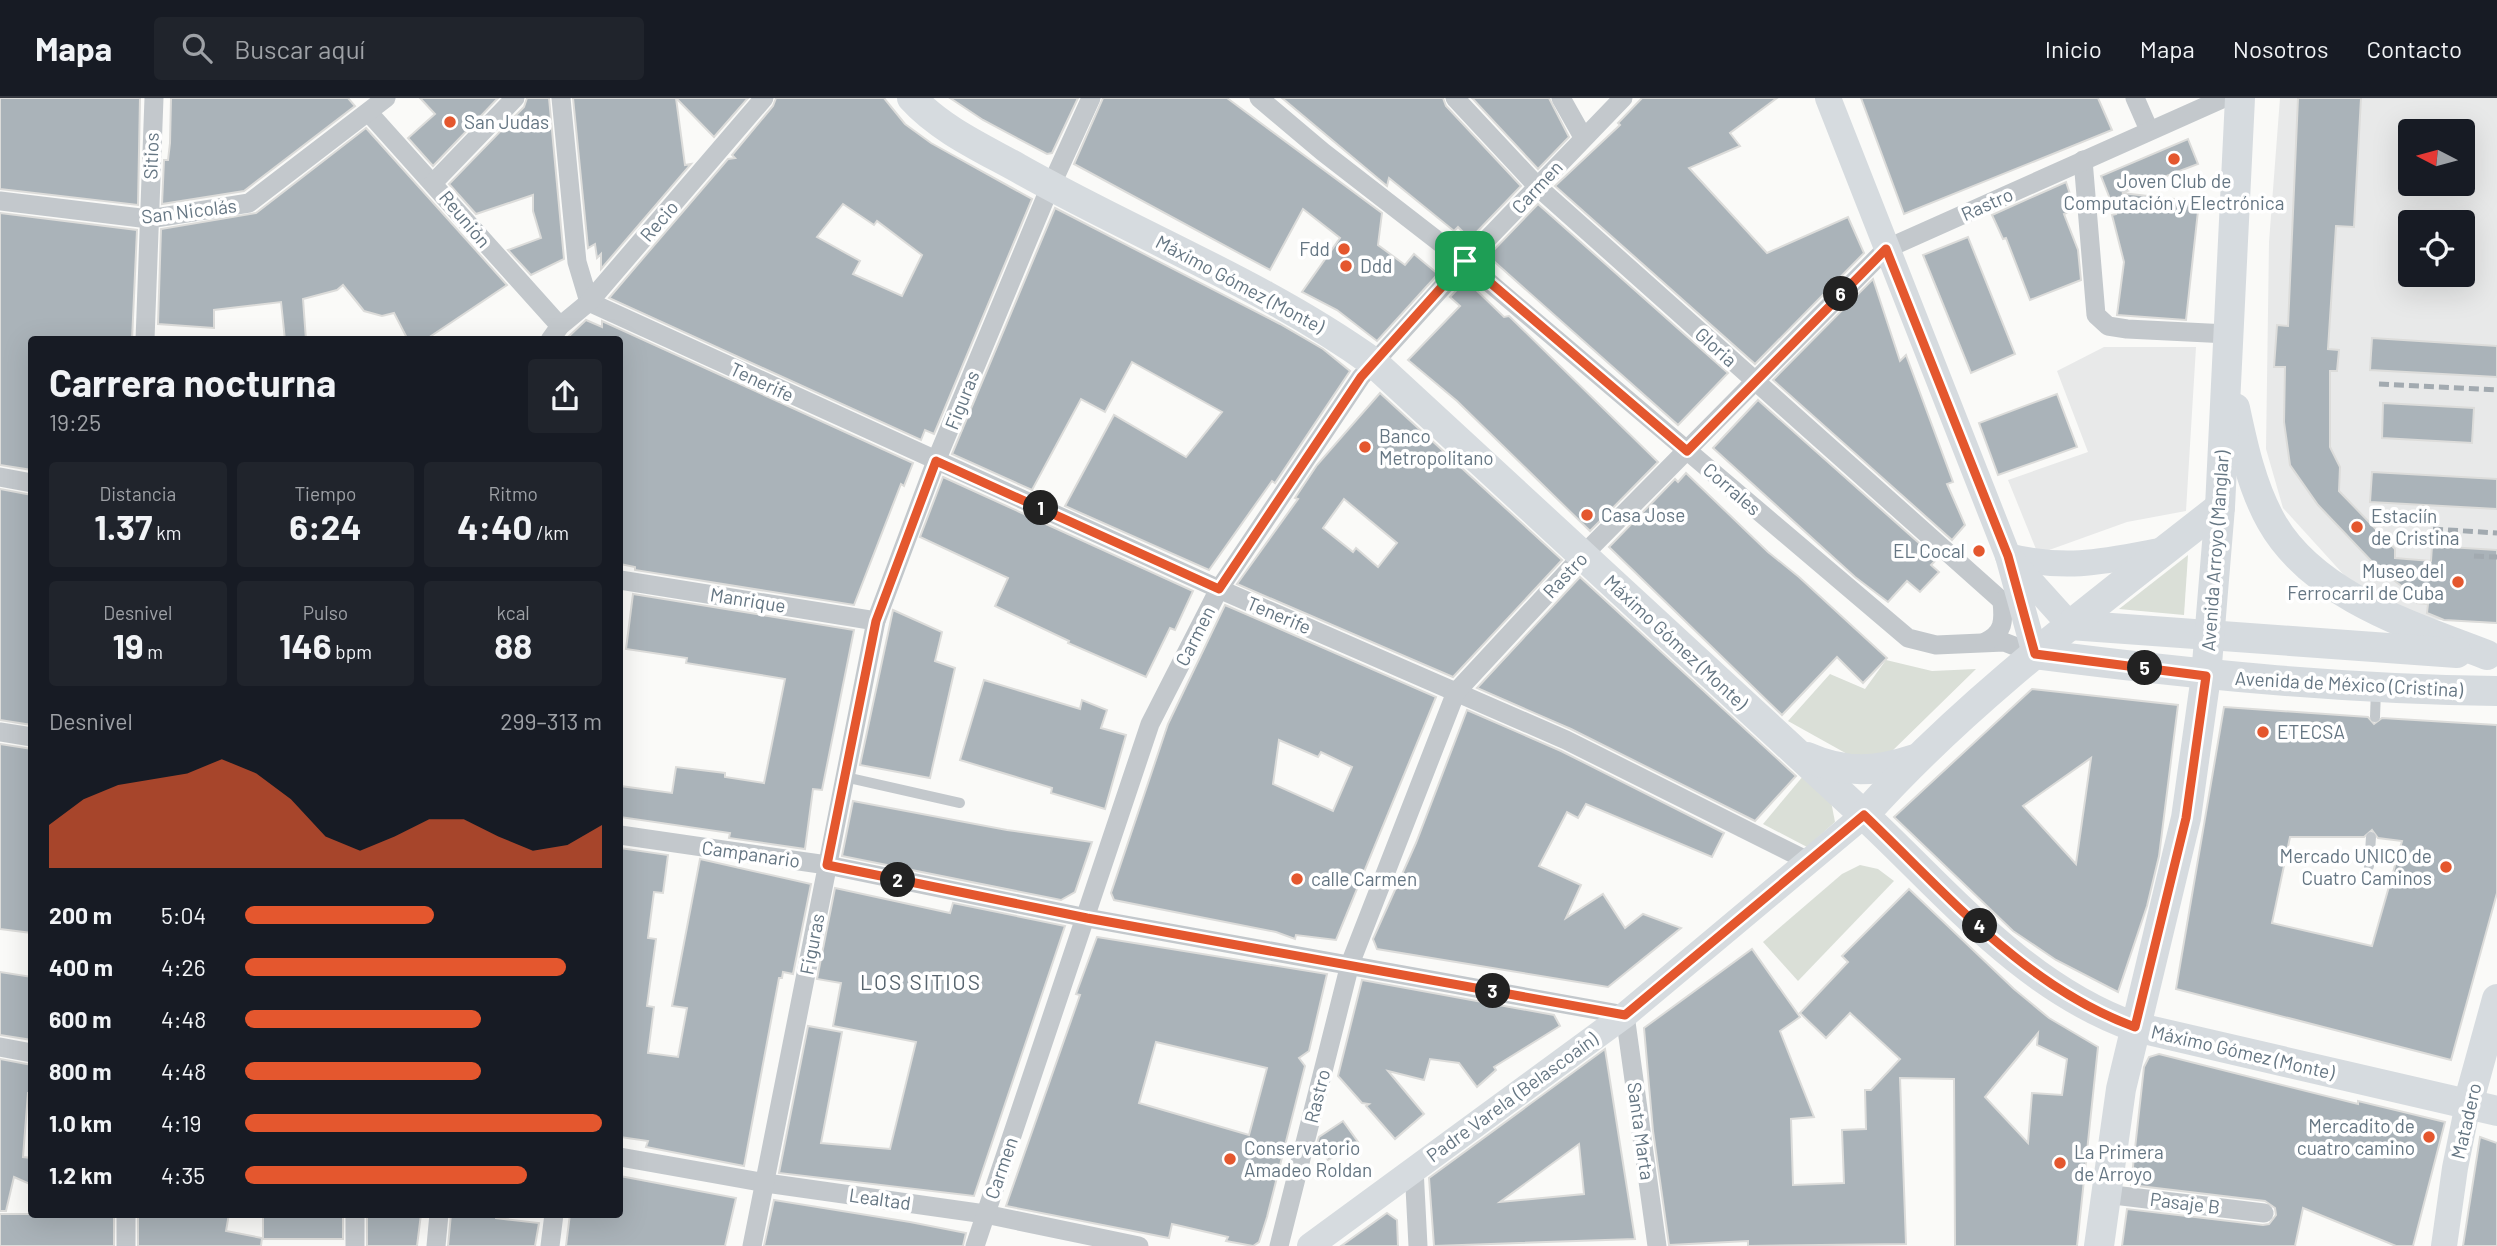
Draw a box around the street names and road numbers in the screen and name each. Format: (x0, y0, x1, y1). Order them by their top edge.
street label: Sitios (138, 132, 163, 180)
street label: Carmen (1506, 155, 1567, 218)
street label: Rastro (1957, 182, 2016, 225)
street label: Reunión (435, 185, 496, 252)
street label: San Nicolás (140, 193, 238, 228)
street label: Recio (635, 195, 683, 246)
street label: Máximo Gómez (Monte) (1152, 229, 1329, 338)
street label: Gloria (1691, 322, 1742, 371)
street label: Tenerife (727, 357, 798, 406)
street label: Figuras (939, 367, 984, 433)
street label: Avenida Arroyo (Manglar) (2196, 449, 2233, 652)
street label: Corrales (1699, 457, 1766, 520)
street label: Rastro (1538, 547, 1592, 602)
street label: Máximo Gómez (Monte) (1600, 569, 1754, 715)
street label: Manrique (709, 582, 787, 617)
street label: Tenerife (1244, 591, 1315, 638)
street label: Carmen (1170, 602, 1219, 669)
street label: Avenida de México (Cristina) (2234, 666, 2465, 701)
street label: Campanario (700, 835, 802, 872)
street label: Figuras (794, 911, 829, 976)
street label: Máximo Gómez (Monte) (2149, 1019, 2338, 1084)
street label: Padre Varela (Belascoaín) (1422, 1026, 1603, 1166)
street label: Rastro (1299, 1067, 1334, 1125)
street label: Santa Marta (1623, 1081, 1660, 1181)
street label: Matadero (2446, 1081, 2485, 1161)
street label: Carmen (979, 1134, 1022, 1202)
street label: Lealtad (848, 1183, 912, 1214)
street label: Pasaje B (2149, 1187, 2221, 1218)

